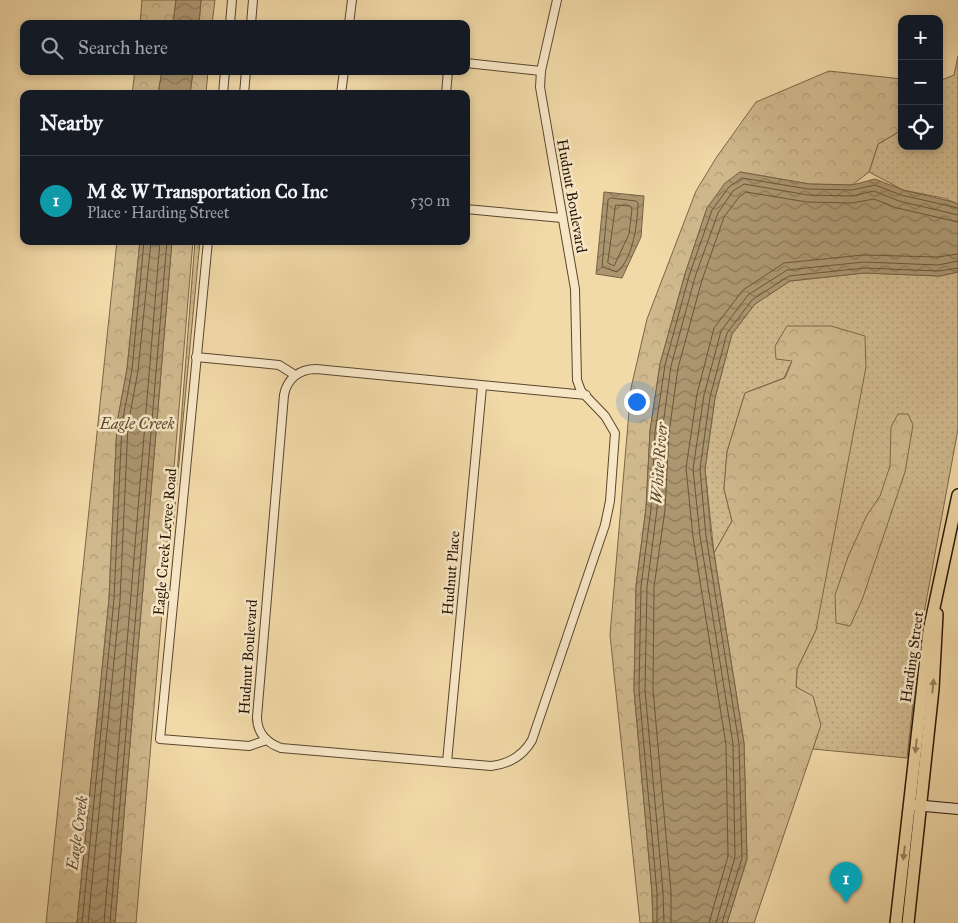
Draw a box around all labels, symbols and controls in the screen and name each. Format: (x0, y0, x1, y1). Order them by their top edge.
map controls (898, 15, 943, 150)
button: + (898, 15, 943, 60)
search box (20, 20, 470, 75)
icon: search (38, 34, 66, 62)
text: Search here (78, 36, 168, 59)
button: − (898, 60, 943, 105)
button: locate (898, 105, 943, 150)
text: Nearby (40, 110, 103, 136)
street label: Hudnut Boulevard (553, 138, 591, 255)
text: M & W Transportation Co Inc (87, 180, 328, 203)
text: 1 (53, 191, 59, 210)
text: 530 m (410, 191, 450, 210)
text: Place · Harding Street (87, 203, 229, 222)
your location (624, 389, 650, 415)
water label: Eagle Creek (98, 414, 175, 433)
water label: White River (647, 420, 671, 504)
street label: Eagle Creek Levee Road (150, 467, 180, 616)
street label: Hudnut Place (438, 530, 464, 616)
street label: Hudnut Boulevard (235, 598, 261, 715)
street label: Harding Street (897, 609, 927, 704)
one-way arrow (929, 677, 937, 693)
one-way arrow (912, 738, 920, 754)
water label: Eagle Creek (62, 794, 92, 872)
one-way arrow (900, 846, 908, 862)
pin: 1 (830, 862, 862, 903)

